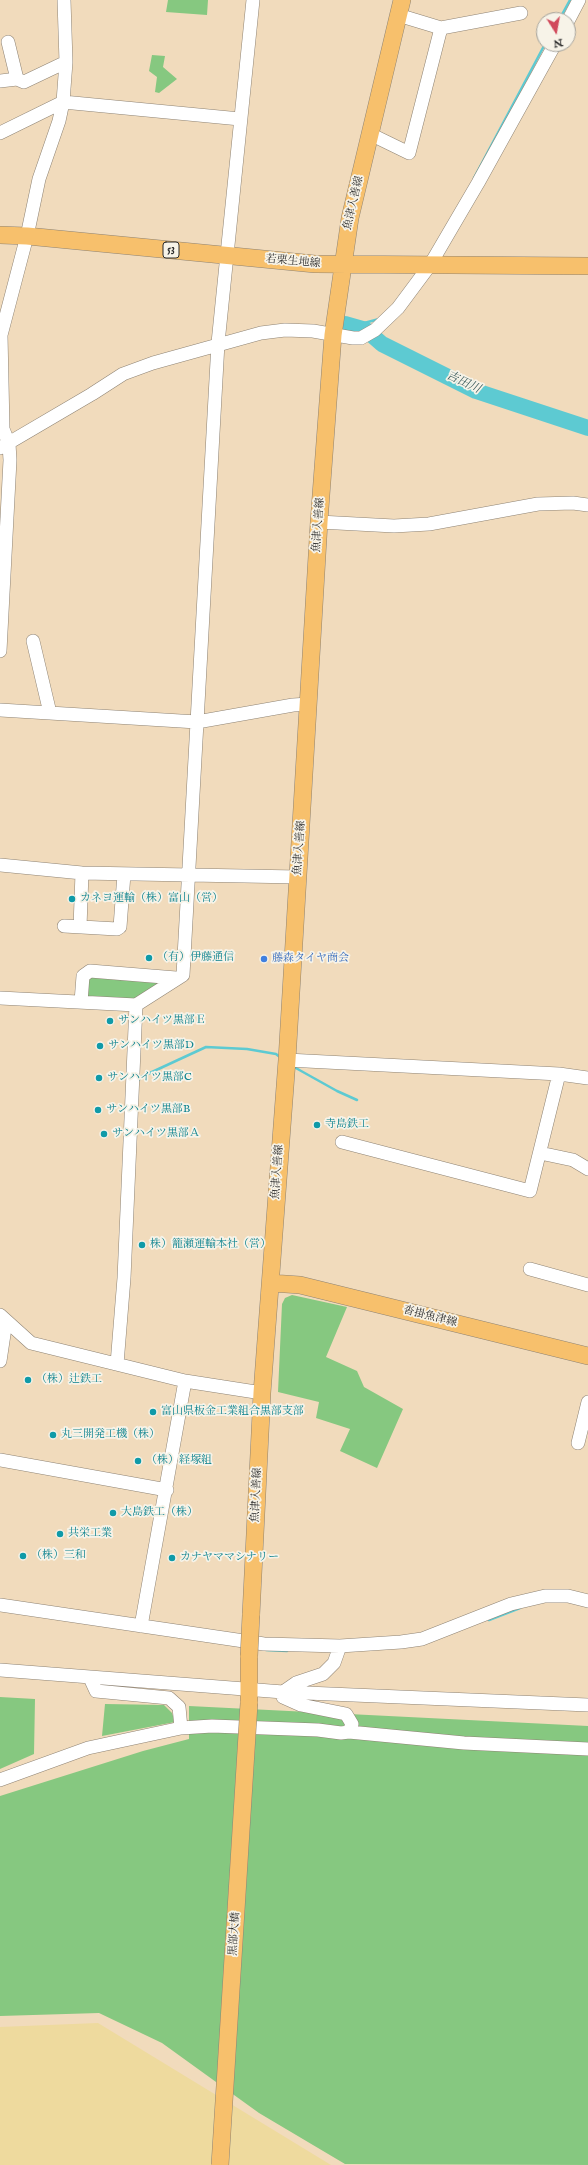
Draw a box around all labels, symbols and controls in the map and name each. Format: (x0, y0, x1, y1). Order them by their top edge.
north arrow (536, 12, 576, 52)
text: N (552, 35, 564, 51)
street label: 魚津入善線 (341, 175, 367, 231)
road number: 53 (163, 242, 179, 258)
street label: 若栗生地線 (265, 253, 321, 271)
water label: 吉田川 (444, 369, 482, 397)
street label: 魚津入善線 (310, 497, 328, 553)
street label: 魚津入善線 (291, 820, 309, 876)
place label: カネヨ運輸（株）富山（営） (80, 892, 223, 906)
marker: カネヨ運輸（株）富山（営） (67, 894, 77, 904)
place label: （有）伊藤通信 (157, 951, 234, 965)
place label: 藤森タイヤ商会 (272, 952, 349, 966)
marker: （有）伊藤通信 (144, 953, 154, 963)
marker: 藤森タイヤ商会 (259, 954, 269, 964)
place label: サンハイツ黒部Ｅ (118, 1014, 206, 1028)
marker: サンハイツ黒部Ｅ (105, 1016, 115, 1026)
place label: サンハイツ黒部D (108, 1039, 194, 1053)
marker: サンハイツ黒部D (95, 1041, 105, 1051)
place label: サンハイツ黒部C (107, 1071, 192, 1085)
marker: サンハイツ黒部C (94, 1073, 104, 1083)
place label: サンハイツ黒部B (106, 1103, 190, 1117)
marker: サンハイツ黒部B (93, 1105, 103, 1115)
place label: 寺島鉄工 (325, 1118, 369, 1132)
marker: 寺島鉄工 (312, 1120, 322, 1130)
place label: サンハイツ黒部Ａ (112, 1127, 200, 1141)
marker: サンハイツ黒部Ａ (99, 1129, 109, 1139)
street label: 魚津入善線 (269, 1144, 287, 1200)
place label: 株）籠瀬運輸本社（営） (150, 1238, 271, 1252)
marker: 株）籠瀬運輸本社（営） (137, 1240, 147, 1250)
street label: 沓掛魚津線 (402, 1304, 458, 1330)
place label: （株）辻鉄工 (36, 1373, 102, 1387)
marker: （株）辻鉄工 (23, 1375, 33, 1385)
place label: 富山県板金工業組合黒部支部 (161, 1405, 304, 1419)
marker: 富山県板金工業組合黒部支部 (148, 1407, 158, 1417)
place label: 丸三開発工機（株） (61, 1428, 160, 1442)
marker: 丸三開発工機（株） (48, 1430, 58, 1440)
place label: （株）経塚組 (146, 1454, 212, 1468)
marker: （株）経塚組 (133, 1456, 143, 1466)
street label: 魚津入善線 (249, 1467, 265, 1523)
place label: 大島鉄工（株） (121, 1506, 198, 1520)
marker: 大島鉄工（株） (108, 1508, 118, 1518)
place label: 共栄工業 (68, 1527, 112, 1541)
marker: 共栄工業 (55, 1529, 65, 1539)
place label: （株）三和 (31, 1549, 86, 1563)
marker: （株）三和 (18, 1551, 28, 1561)
place label: カナヤママシナリー (180, 1551, 279, 1565)
marker: カナヤママシナリー (167, 1553, 177, 1563)
street label: 黒部大橋 (227, 1912, 243, 1956)

